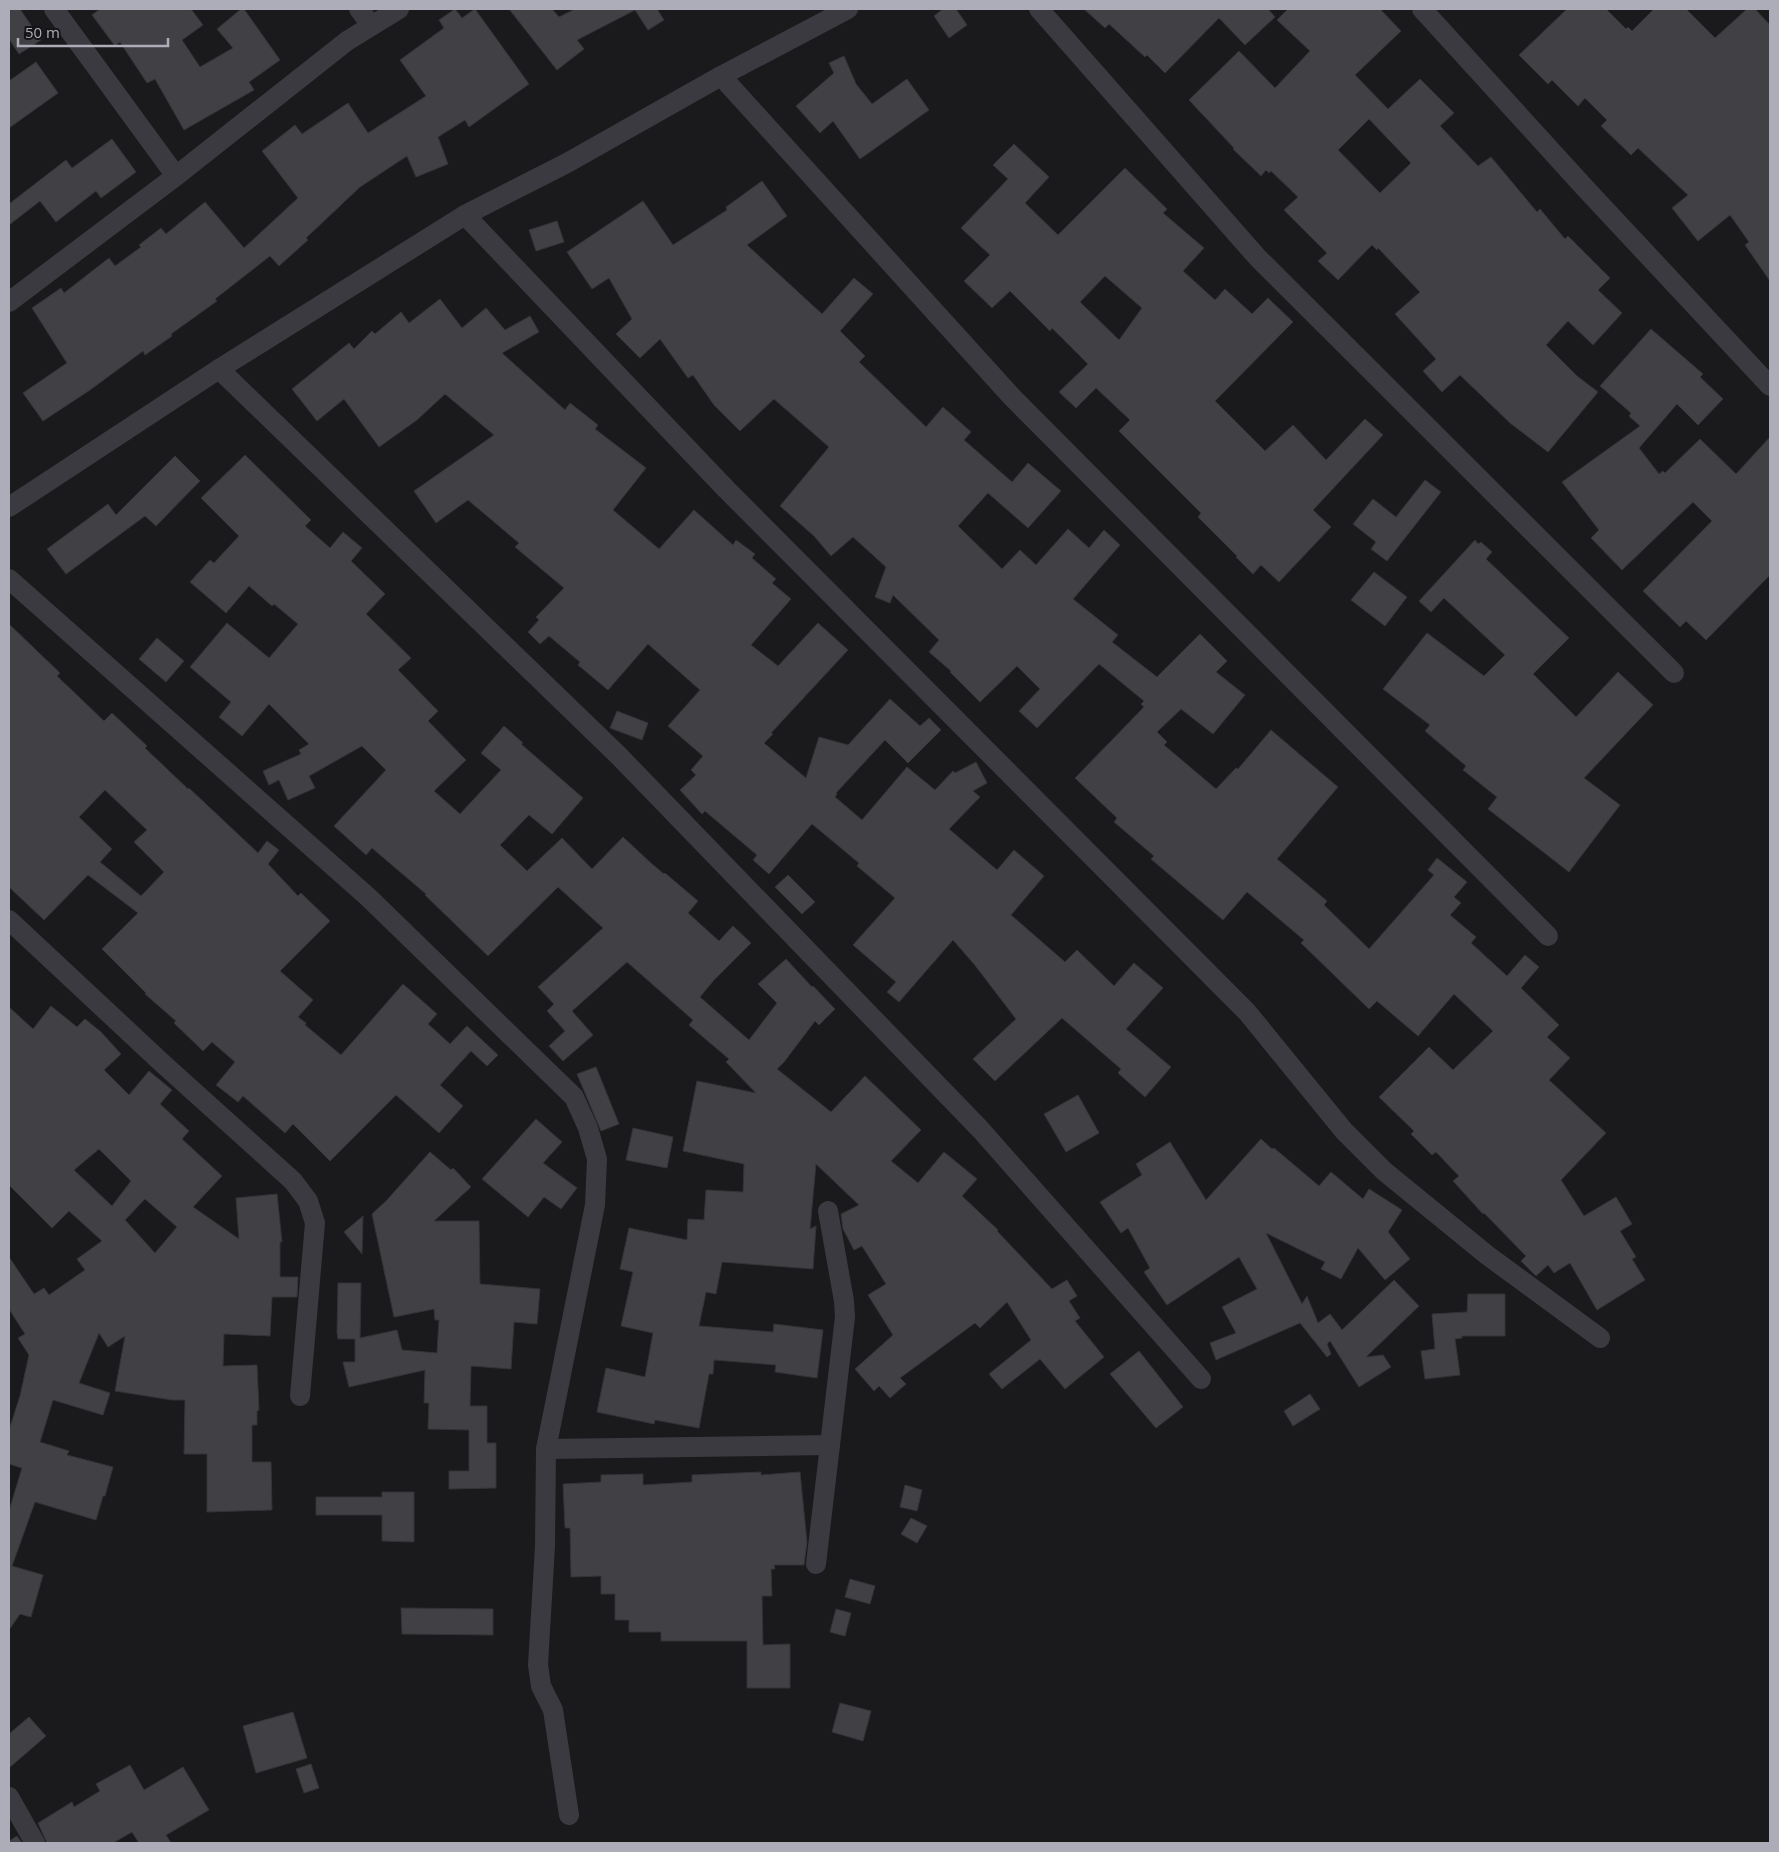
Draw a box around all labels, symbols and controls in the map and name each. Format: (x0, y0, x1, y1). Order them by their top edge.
scale bar (18, 15, 168, 47)
text: 50 m (25, 22, 60, 42)

